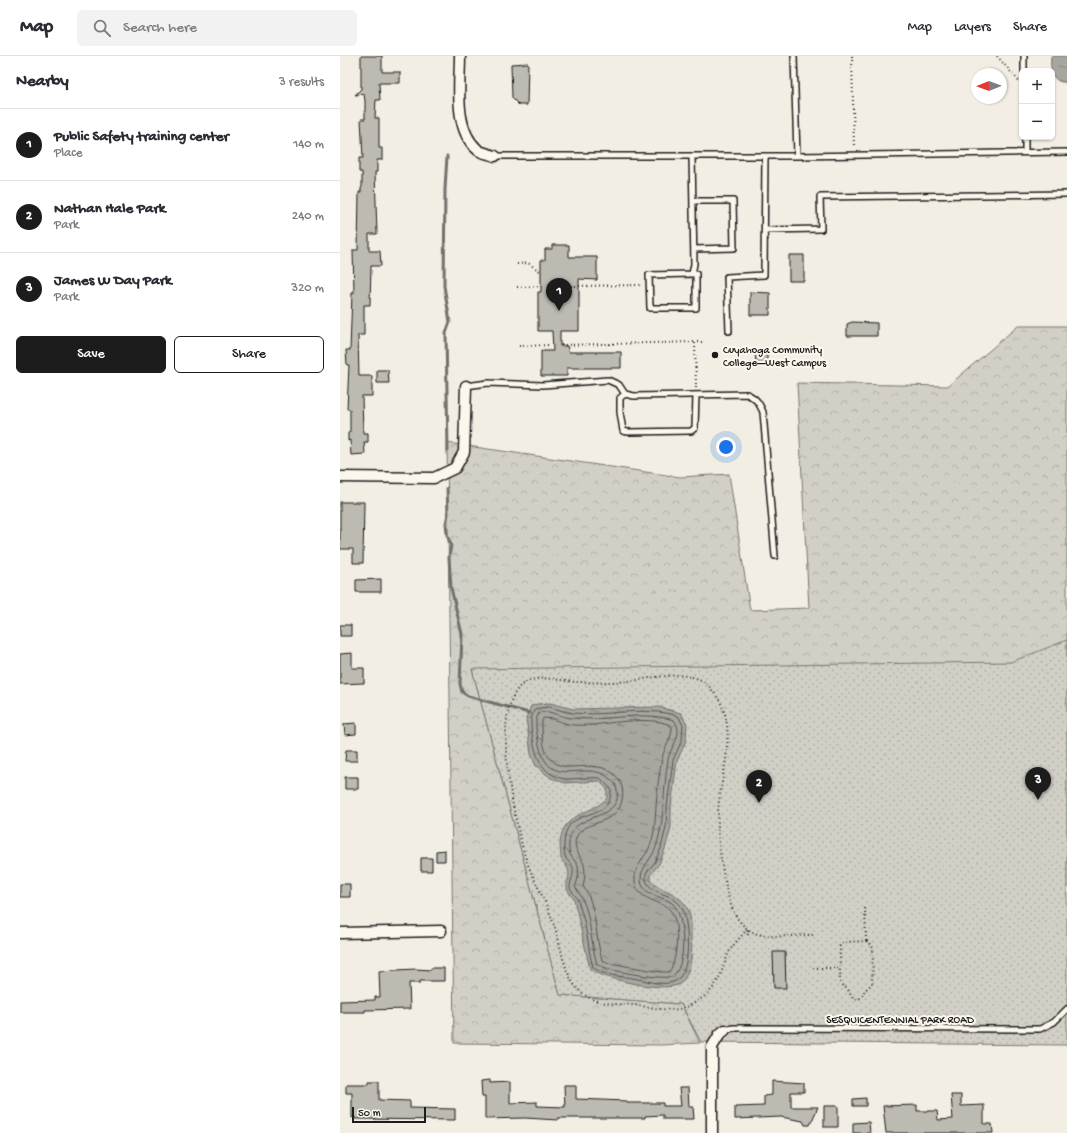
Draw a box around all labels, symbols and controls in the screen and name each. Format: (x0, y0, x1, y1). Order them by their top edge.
search box (77, 10, 357, 46)
text: Map (20, 16, 53, 39)
icon: search (91, 17, 113, 39)
text: Search here (123, 19, 197, 37)
text: Map (908, 19, 932, 36)
text: Layers (954, 19, 991, 36)
text: Share (1013, 19, 1047, 36)
north arrow (971, 68, 1007, 104)
map controls (1019, 68, 1055, 140)
button: + (1019, 68, 1055, 104)
text: Nearby (16, 72, 69, 92)
text: 3 results (279, 75, 324, 90)
button: − (1019, 104, 1055, 140)
text: Public Safety training center (54, 128, 229, 146)
text: 1 (26, 137, 32, 152)
text: 140 m (293, 137, 324, 152)
text: Place (54, 146, 82, 161)
text: Nathan Hale Park (54, 200, 165, 218)
text: 2 (26, 209, 32, 224)
text: 240 m (292, 209, 324, 224)
text: Park (54, 218, 79, 233)
text: James W Day Park (54, 272, 172, 290)
pin: 1 (546, 278, 572, 311)
text: 3 (26, 281, 32, 296)
text: 320 m (291, 281, 324, 296)
text: Park (54, 290, 79, 305)
button: Save (16, 336, 166, 373)
button: Share (174, 336, 324, 373)
place label: Cuyahoga Community College—West Campus (723, 345, 827, 370)
marker: Cuyahoga Community College—West Campus (710, 350, 720, 360)
your location (716, 437, 736, 457)
pin: 3 (1025, 767, 1051, 800)
pin: 2 (746, 770, 772, 803)
street label: SESQUICENTENNIAL PARK ROAD (826, 1015, 975, 1027)
scale bar (352, 1105, 426, 1124)
text: 50 m (358, 1108, 380, 1120)

